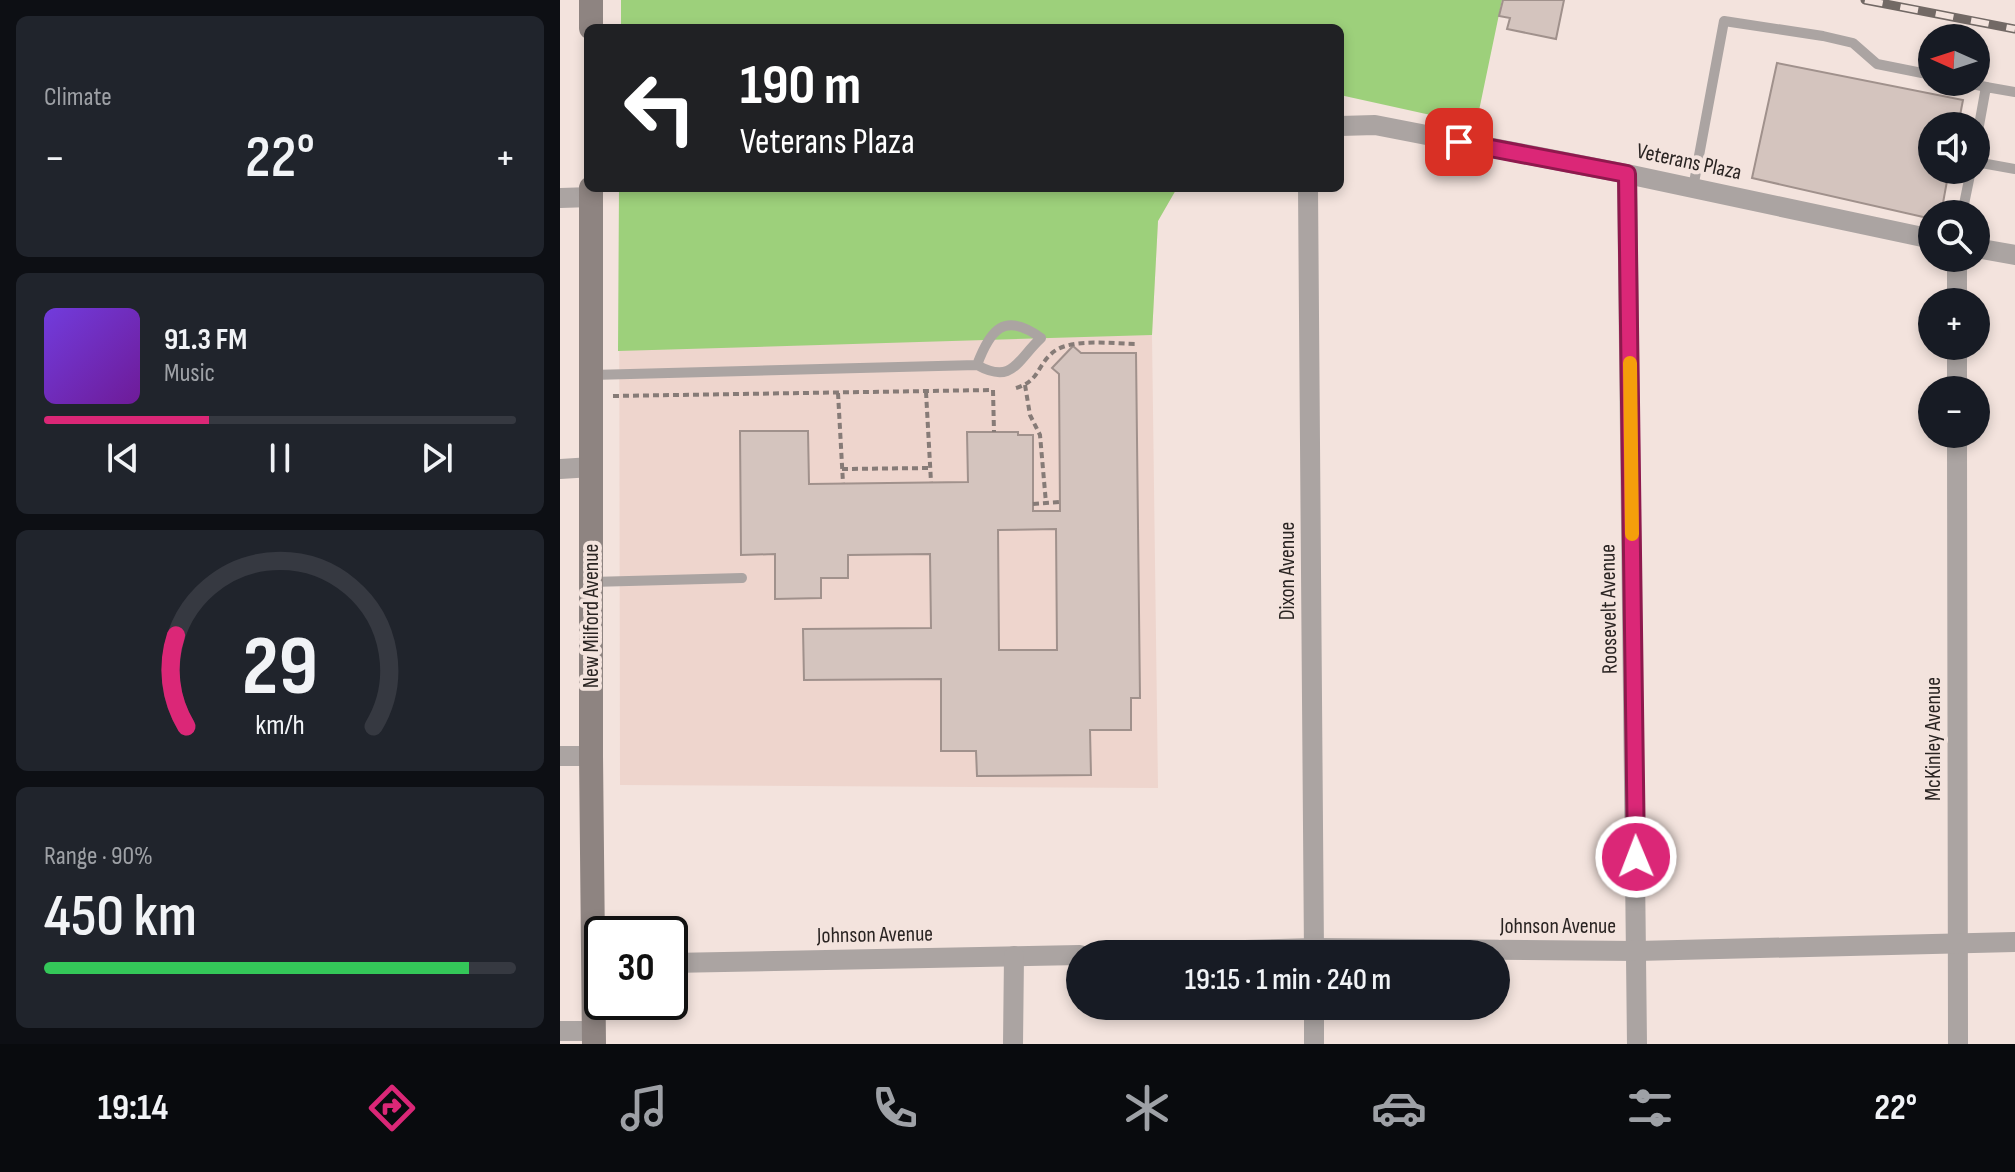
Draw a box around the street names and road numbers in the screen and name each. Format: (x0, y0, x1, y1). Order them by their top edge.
street label: Veterans Plaza (1634, 138, 1744, 186)
street label: Dixon Avenue (1274, 522, 1301, 620)
street label: New Milford Avenue (578, 544, 605, 688)
street label: Roosevelt Avenue (1594, 544, 1624, 674)
street label: McKinley Avenue (1920, 677, 1947, 801)
street label: Johnson Avenue (1499, 913, 1616, 940)
street label: Johnson Avenue (816, 920, 933, 950)

